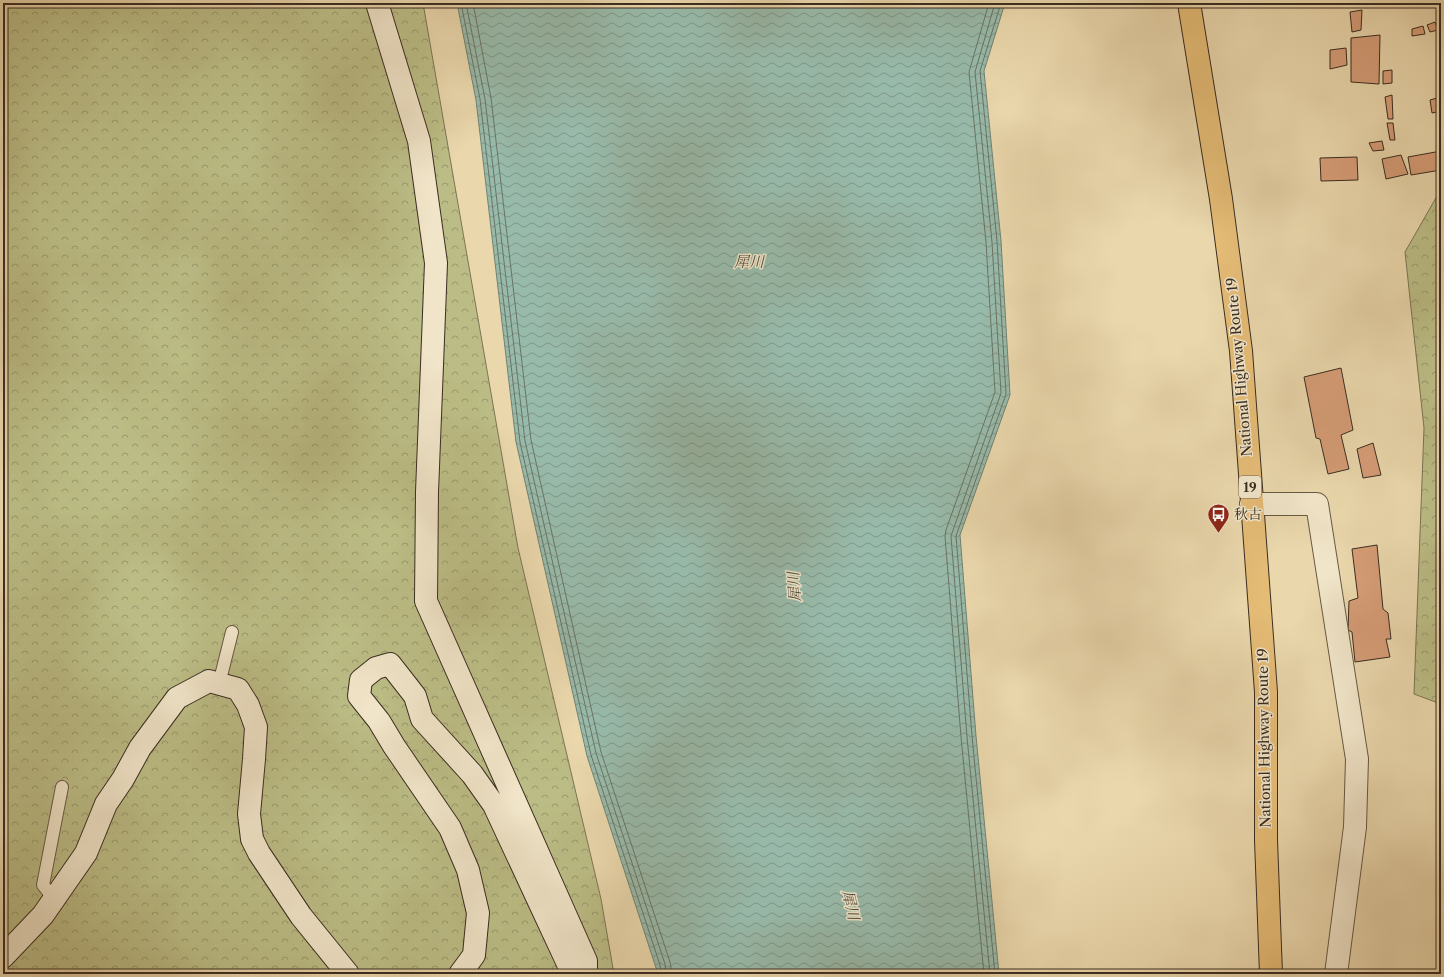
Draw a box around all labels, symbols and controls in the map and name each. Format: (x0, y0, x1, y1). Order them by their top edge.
water label: 犀川 (734, 252, 766, 271)
street label: National Highway Route 19 (1222, 277, 1256, 457)
road number: 19 (1239, 476, 1261, 498)
bus stop icon: 秋古 (1206, 501, 1232, 534)
place label: 秋古 (1234, 505, 1262, 523)
water label: 犀川 (783, 569, 805, 603)
street label: National Highway Route 19 (1253, 648, 1275, 828)
water label: 犀川 (838, 888, 864, 924)

